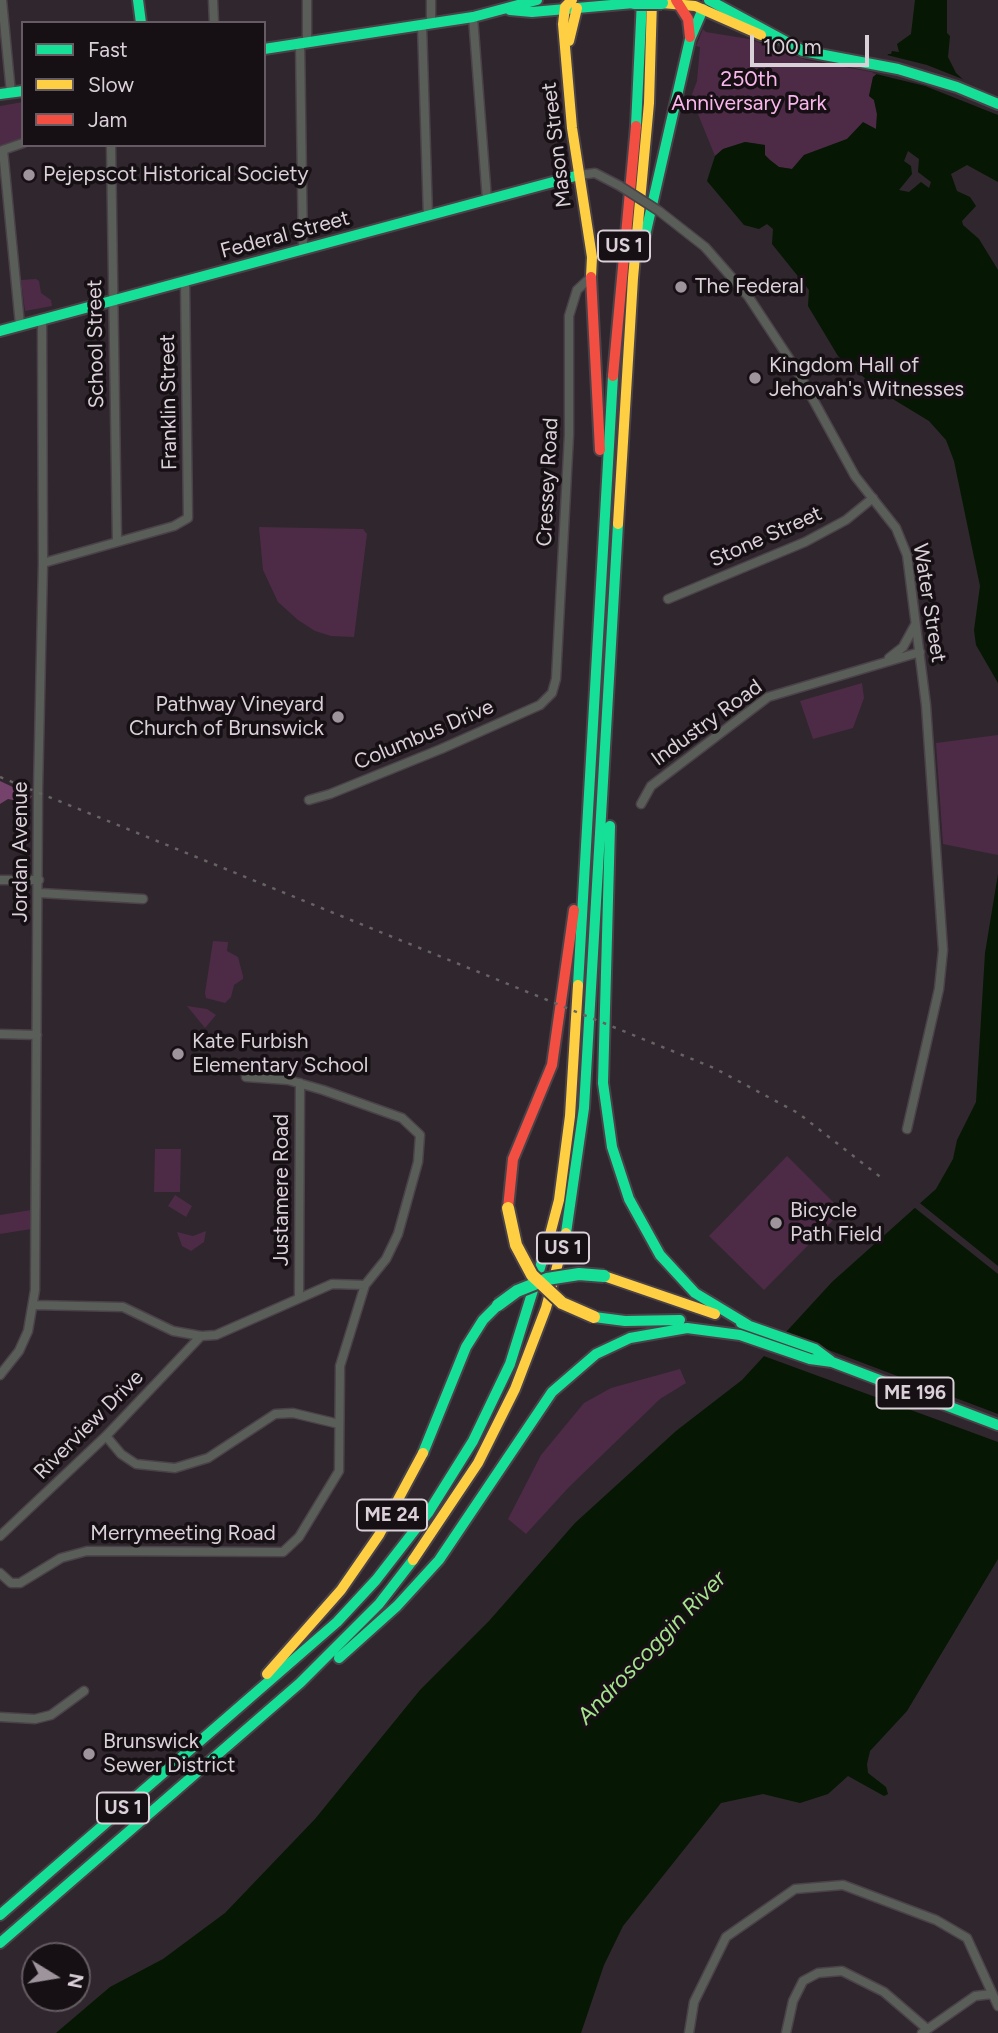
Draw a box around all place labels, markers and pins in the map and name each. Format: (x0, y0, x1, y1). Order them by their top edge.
place label: Pejepscot Historical Society (43, 162, 308, 188)
marker: Pejepscot Historical Society (21, 167, 37, 183)
place label: The Federal (695, 274, 804, 300)
marker: The Federal (673, 279, 689, 295)
place label: Kingdom Hall of Jehovah's Witnesses (769, 353, 964, 403)
marker: Kingdom Hall of Jehovah's Witnesses (747, 370, 763, 386)
place label: Pathway Vineyard Church of Brunswick (129, 692, 324, 742)
marker: Pathway Vineyard Church of Brunswick (330, 709, 346, 725)
place label: Kate Furbish Elementary School (192, 1029, 368, 1079)
marker: Kate Furbish Elementary School (170, 1046, 186, 1062)
place label: Bicycle Path Field (790, 1198, 882, 1248)
marker: Bicycle Path Field (768, 1215, 784, 1231)
place label: Brunswick Sewer District (103, 1729, 235, 1779)
marker: Brunswick Sewer District (81, 1746, 97, 1762)

